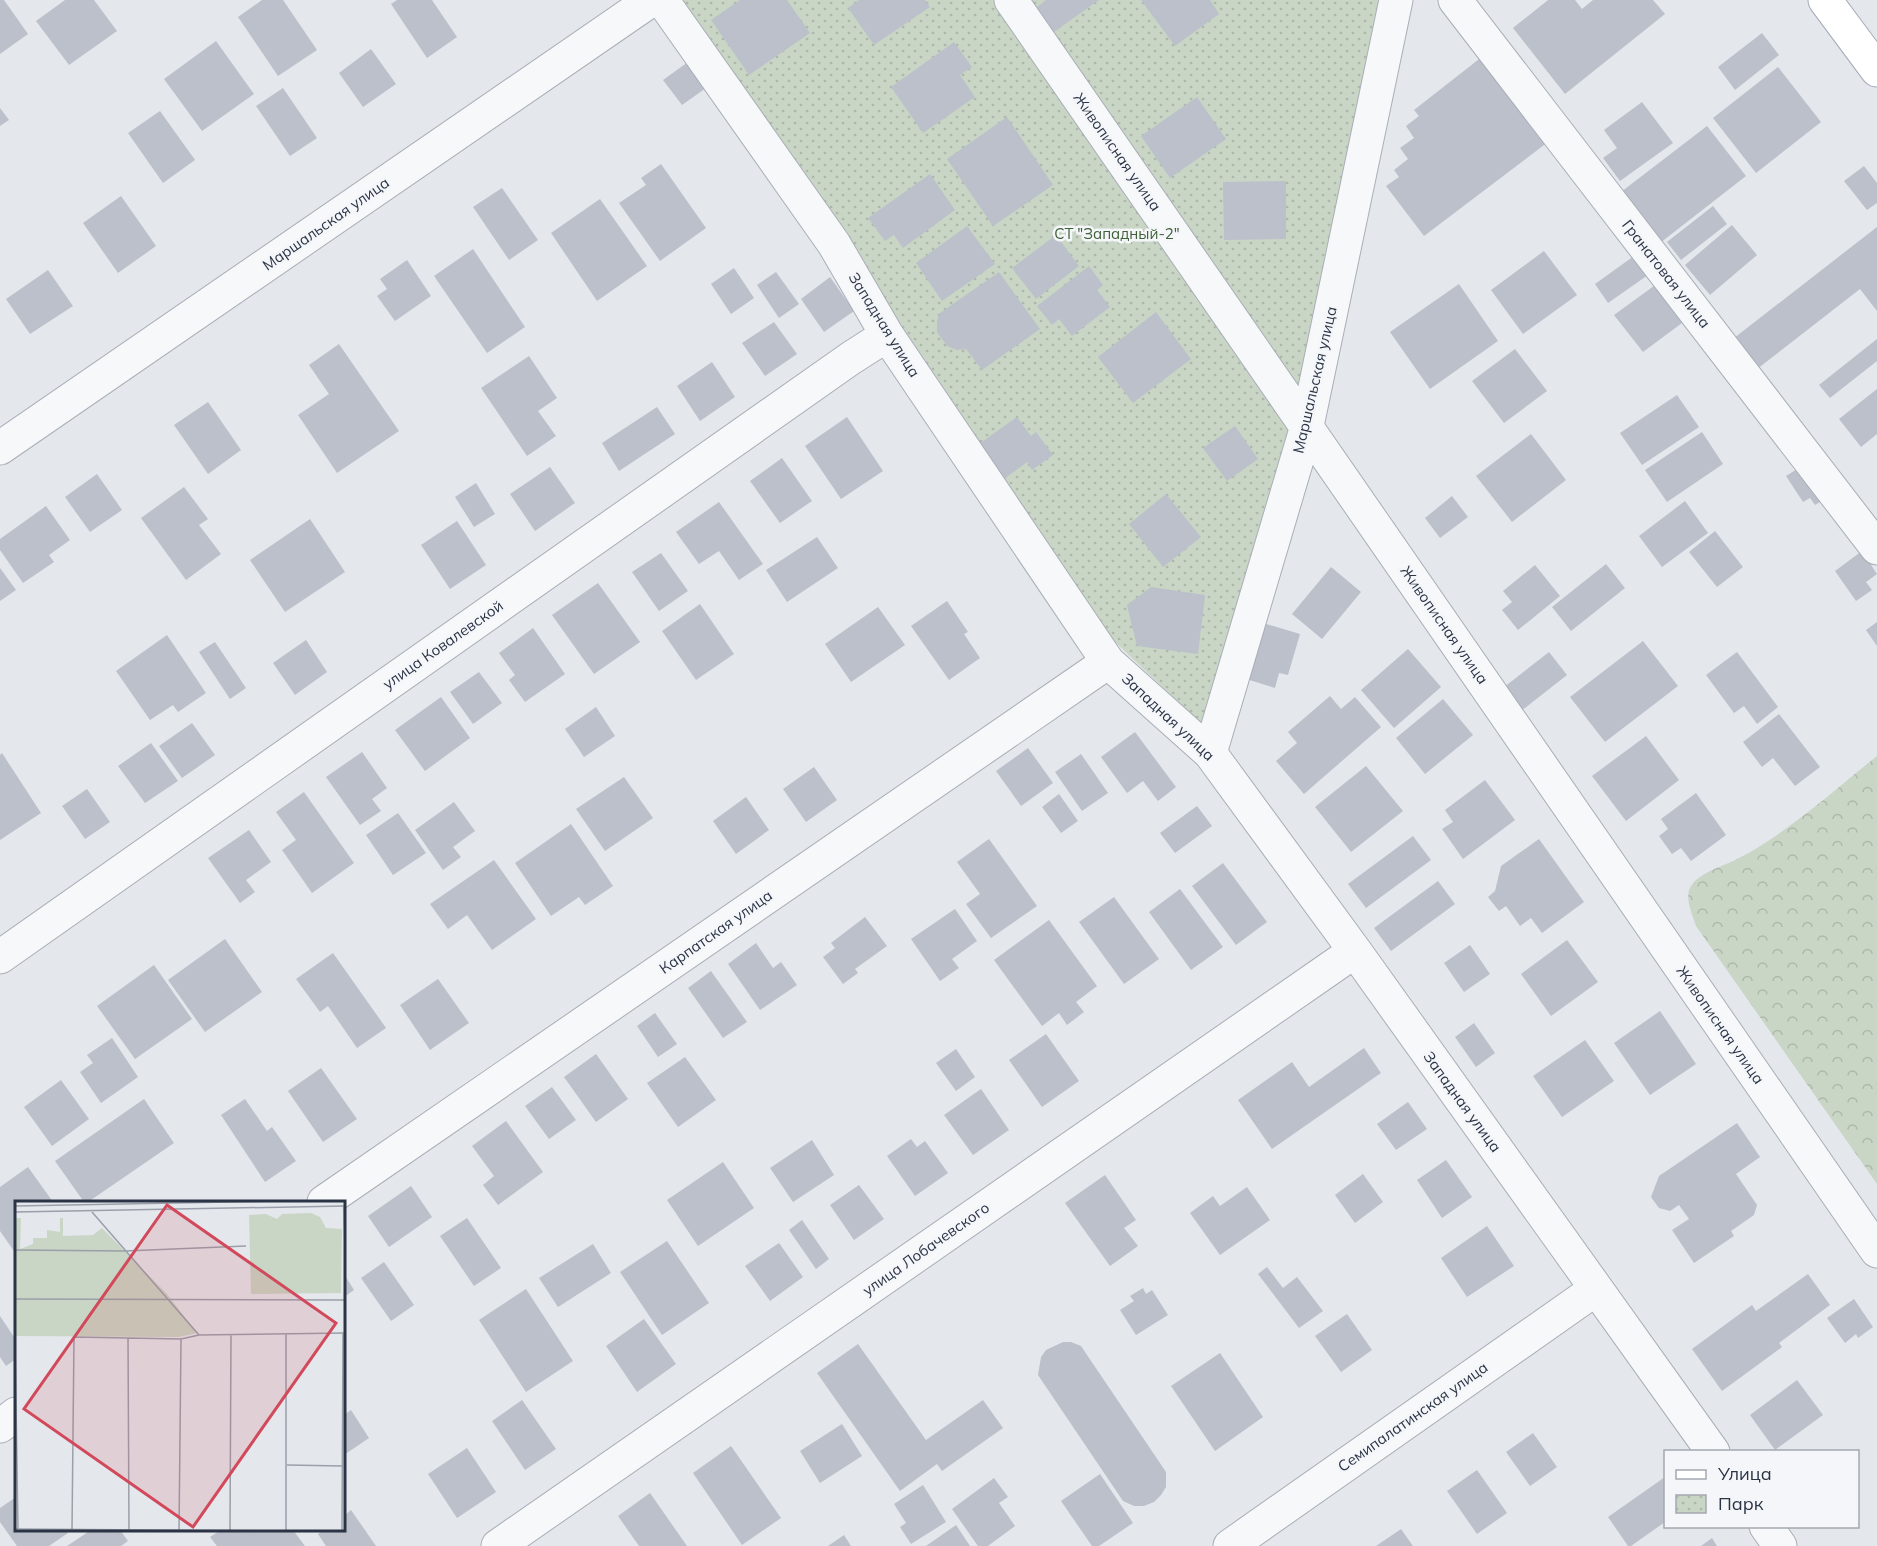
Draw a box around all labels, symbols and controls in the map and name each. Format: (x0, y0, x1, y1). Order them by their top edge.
street label: Живописная улица (1069, 89, 1165, 215)
street label: Маршальская улица (259, 173, 393, 274)
street label: Гранатовая улица (1618, 216, 1715, 332)
park label: СТ "Западный-2" (1054, 224, 1180, 243)
street label: Западная улица (845, 269, 924, 381)
street label: Маршальская улица (1288, 305, 1341, 455)
street label: Живописная улица (1396, 562, 1492, 688)
street label: улица Ковалевской (379, 596, 506, 693)
street label: Западная улица (1118, 669, 1219, 765)
street label: Карпатская улица (656, 885, 776, 978)
street label: Живописная улица (1672, 962, 1768, 1088)
street label: Западная улица (1419, 1048, 1505, 1156)
street label: улица Лобачевского (859, 1198, 993, 1300)
inset map (15, 1201, 345, 1531)
street label: Семипалатинская улица (1334, 1358, 1491, 1476)
legend (1664, 1450, 1859, 1528)
text: Улица (1717, 1462, 1772, 1485)
text: Парк (1718, 1492, 1764, 1515)

